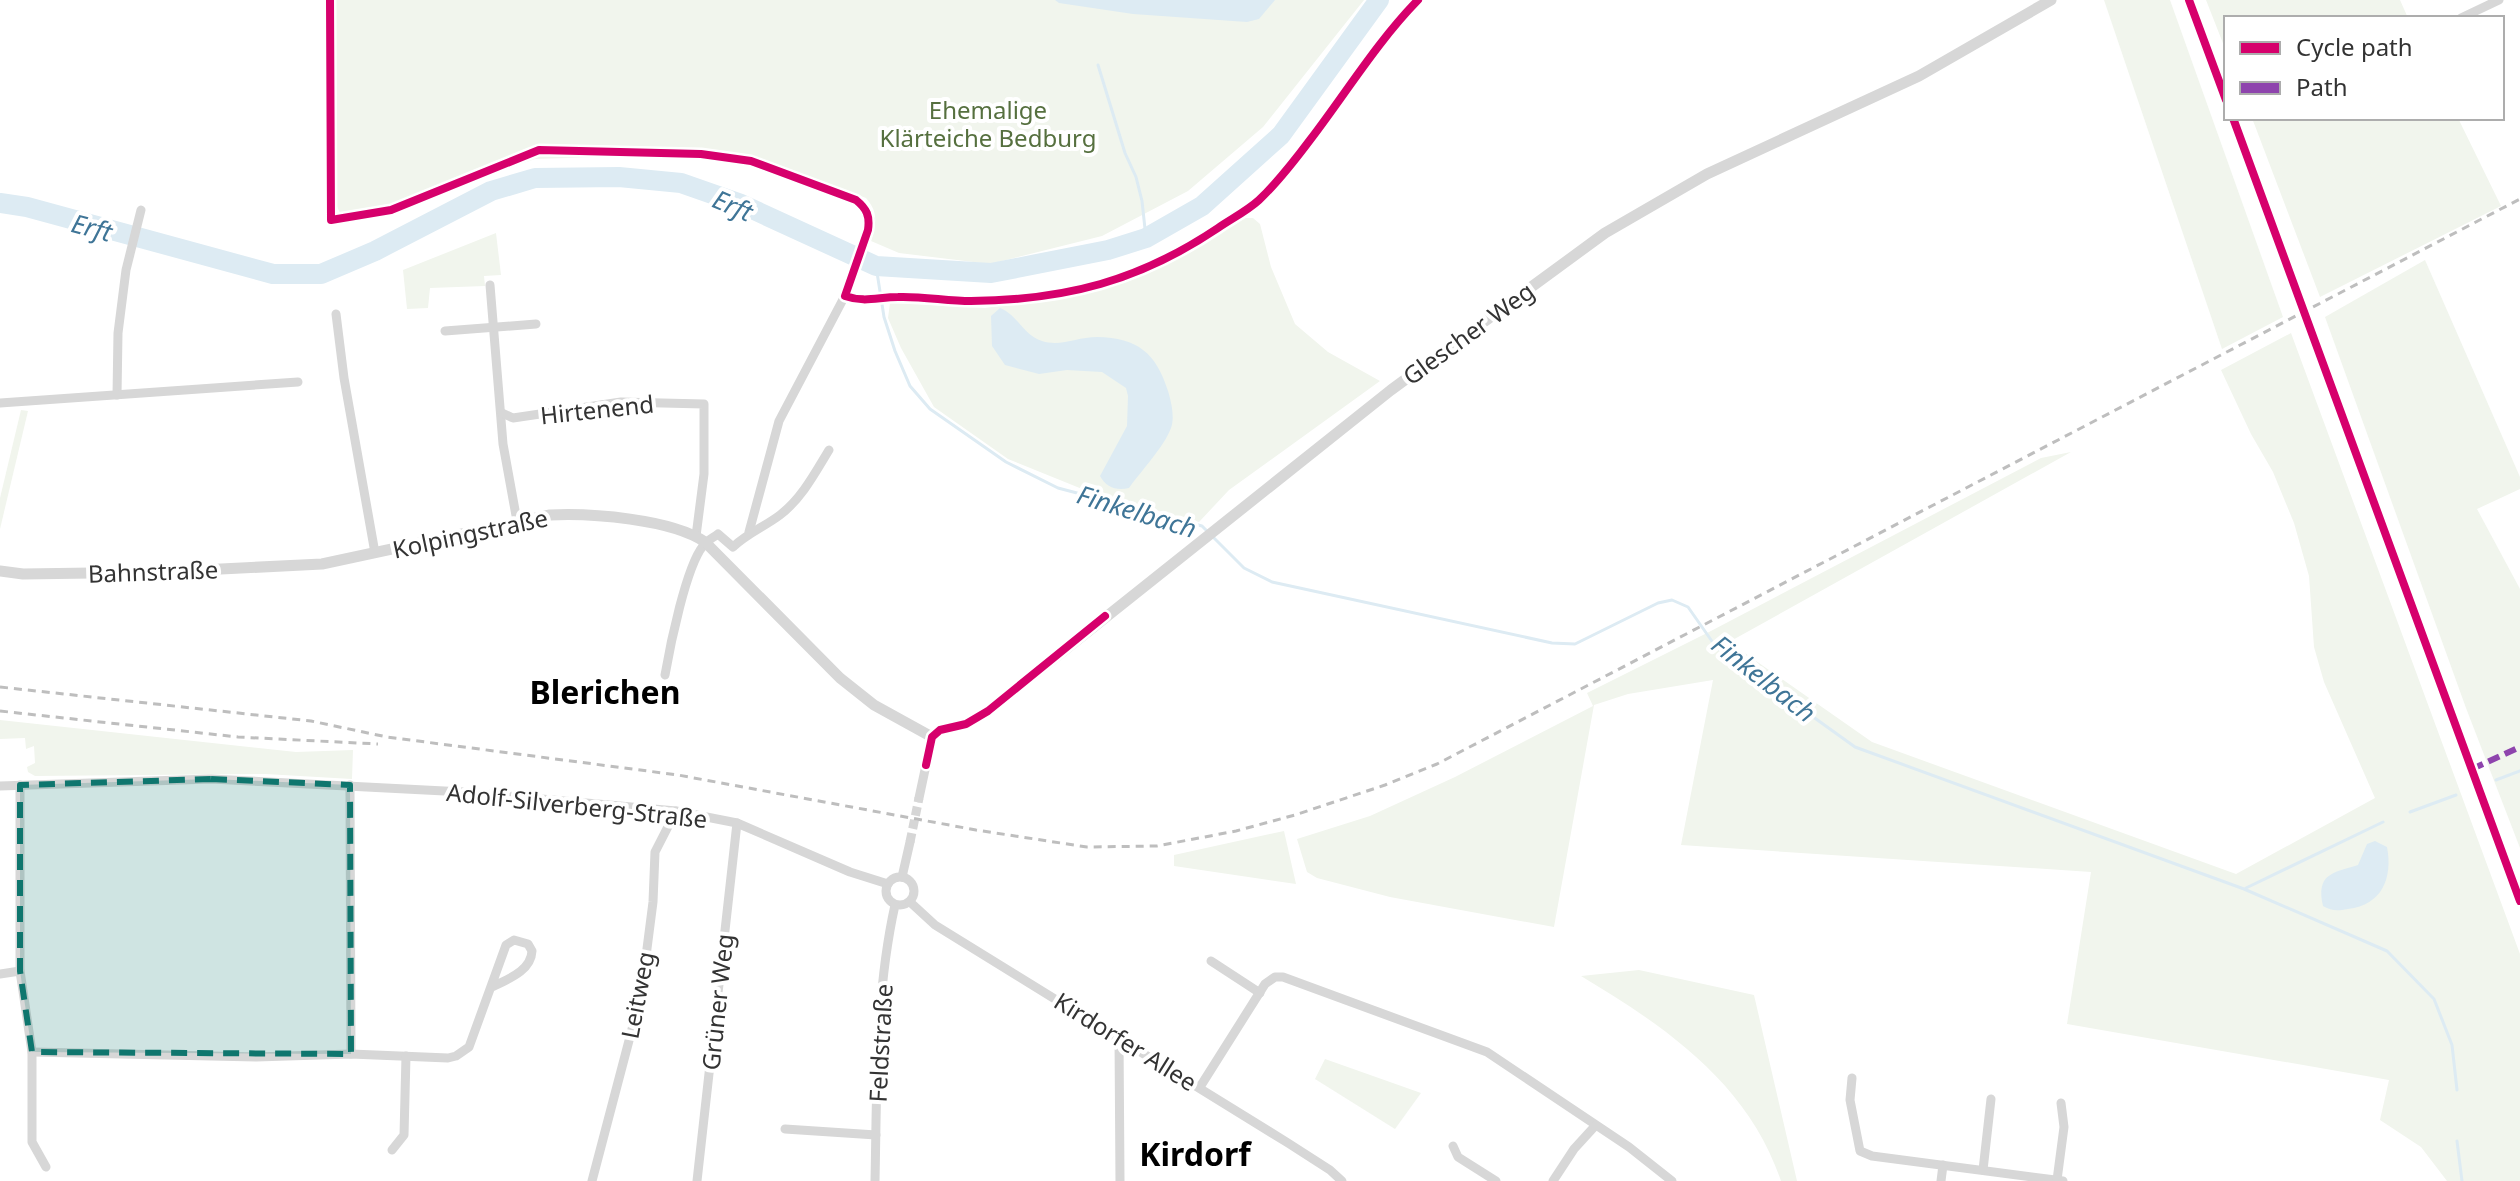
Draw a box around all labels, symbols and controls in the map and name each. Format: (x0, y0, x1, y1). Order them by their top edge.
legend (2224, 16, 2504, 120)
text: Cycle path (2296, 30, 2413, 63)
text: Path (2296, 70, 2347, 103)
park label: Ehemalige Klärteiche Bedburg (880, 93, 1096, 154)
water label: Erft (707, 180, 760, 230)
water label: Erft (68, 204, 118, 250)
street label: Glescher Weg (1396, 274, 1540, 392)
street label: Hirtenend (539, 387, 655, 431)
water label: Finkelbach (1073, 476, 1201, 546)
street label: Kolpingstraße (389, 500, 551, 566)
street label: Bahnstraße (87, 552, 219, 590)
water label: Finkelbach (1705, 626, 1823, 730)
district label: Blerichen (529, 670, 681, 713)
street label: Adolf-Silverberg-Straße (445, 775, 709, 835)
street label: Grüner Weg (693, 932, 741, 1072)
street label: Leitweg (612, 949, 662, 1041)
street label: Feldstraße (860, 983, 900, 1103)
street label: Kirdorfer Allee (1048, 984, 1204, 1098)
district label: Kirdorf (1139, 1132, 1252, 1175)

